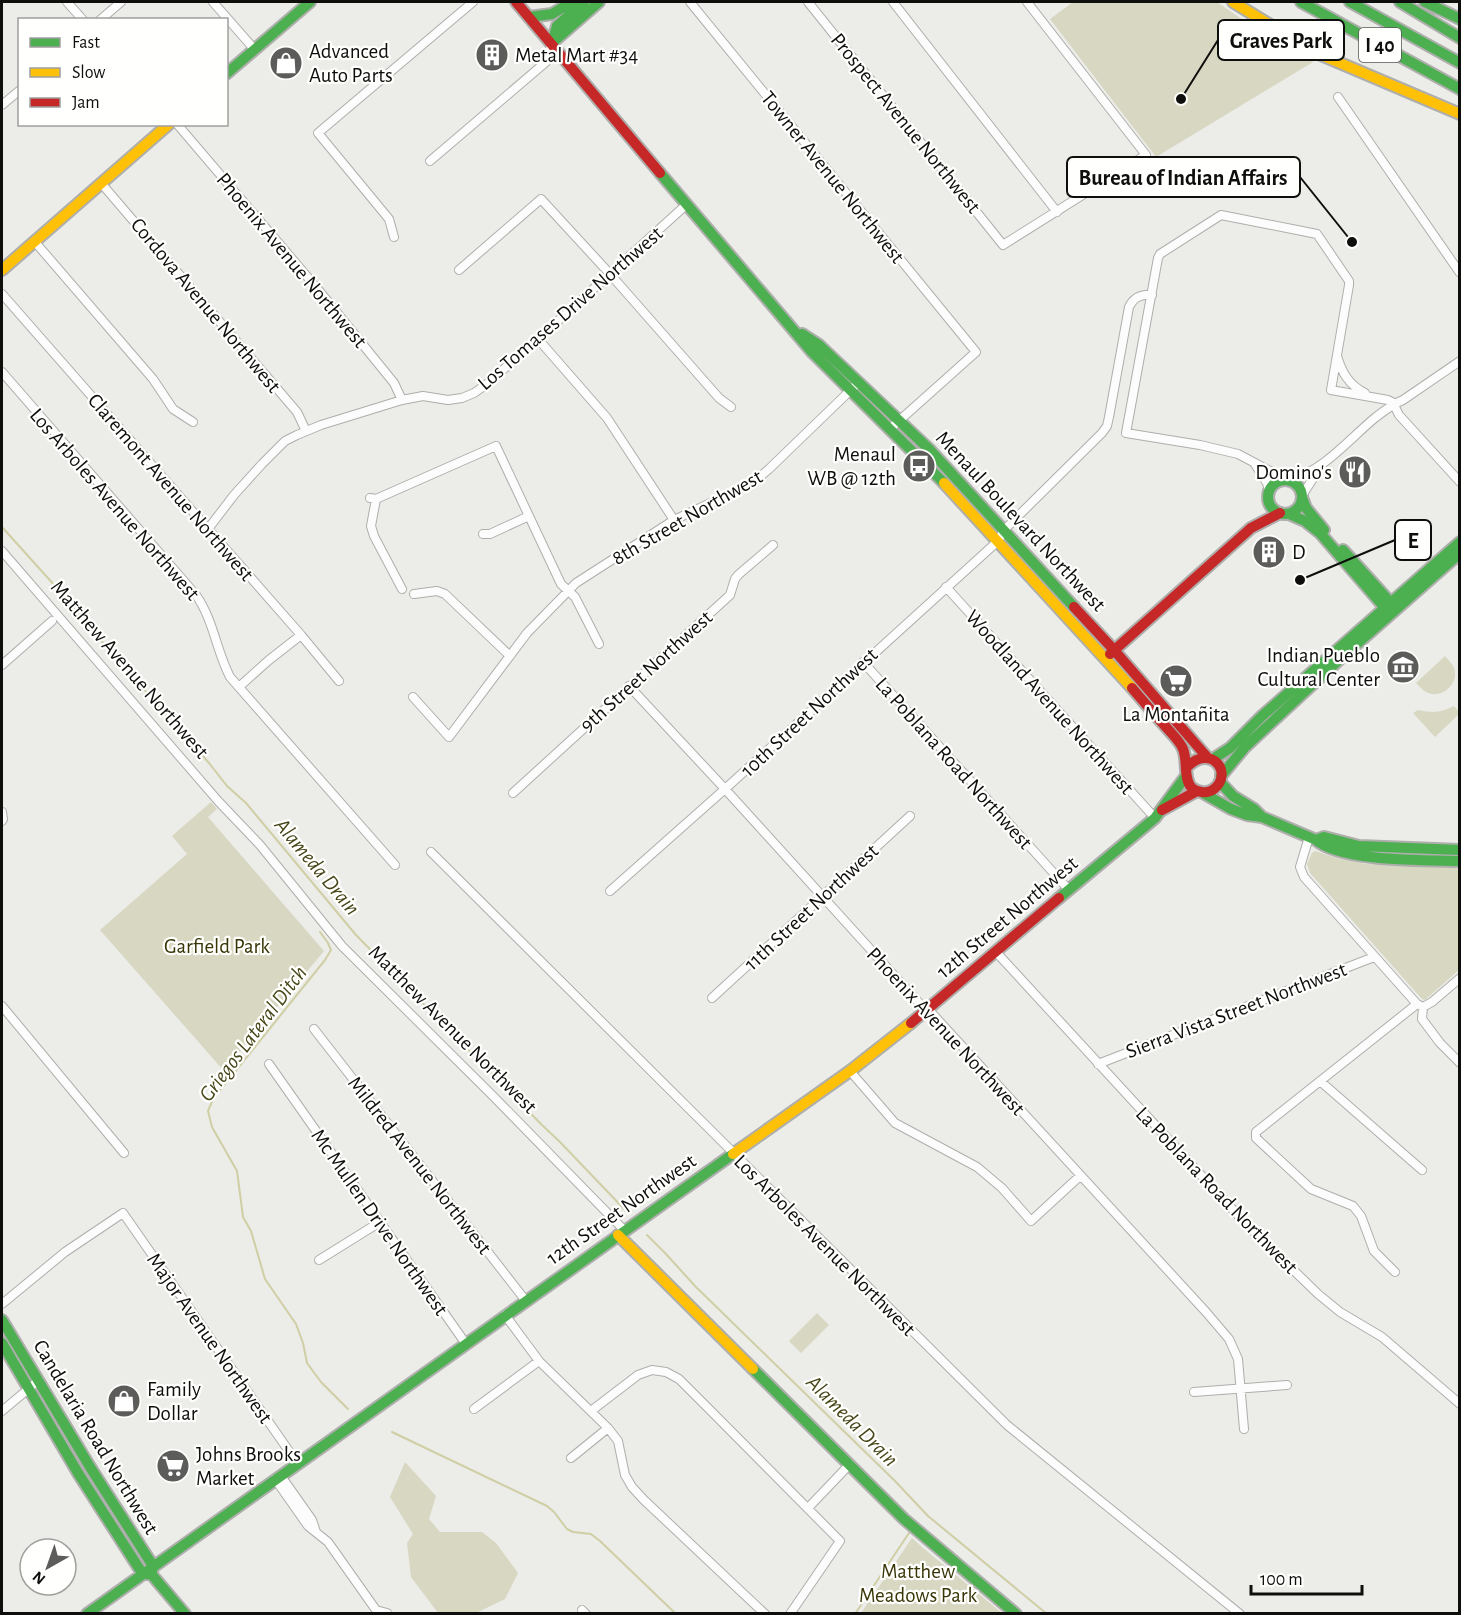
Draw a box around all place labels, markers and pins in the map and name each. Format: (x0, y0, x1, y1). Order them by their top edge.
callout: Graves Park (1218, 20, 1344, 60)
building icon: Metal Mart #34 (474, 37, 510, 73)
place label: Advanced Auto Parts (309, 41, 393, 86)
shop icon: Advanced Auto Parts (268, 45, 304, 81)
place label: Metal Mart #34 (515, 45, 638, 66)
callout: Bureau of Indian Affairs (1067, 157, 1300, 197)
place label: Menaul WB @ 12th (807, 444, 896, 489)
bus stop icon: Menaul WB @ 12th (901, 448, 937, 484)
restaurant icon: Domino's (1337, 454, 1373, 490)
place label: Domino's (1255, 462, 1332, 483)
callout: E (1395, 520, 1431, 560)
building icon: D (1251, 534, 1287, 570)
place label: D (1292, 542, 1306, 563)
place label: Indian Pueblo Cultural Center (1257, 645, 1380, 690)
museum icon: Indian Pueblo Cultural Center (1385, 649, 1421, 685)
supermarket icon: La Montañita (1158, 663, 1194, 699)
place label: La Montañita (1122, 704, 1230, 725)
place label: Family Dollar (147, 1379, 201, 1424)
shop icon: Family Dollar (106, 1383, 142, 1419)
place label: Johns Brooks Market (196, 1444, 301, 1489)
supermarket icon: Johns Brooks Market (155, 1448, 191, 1484)

